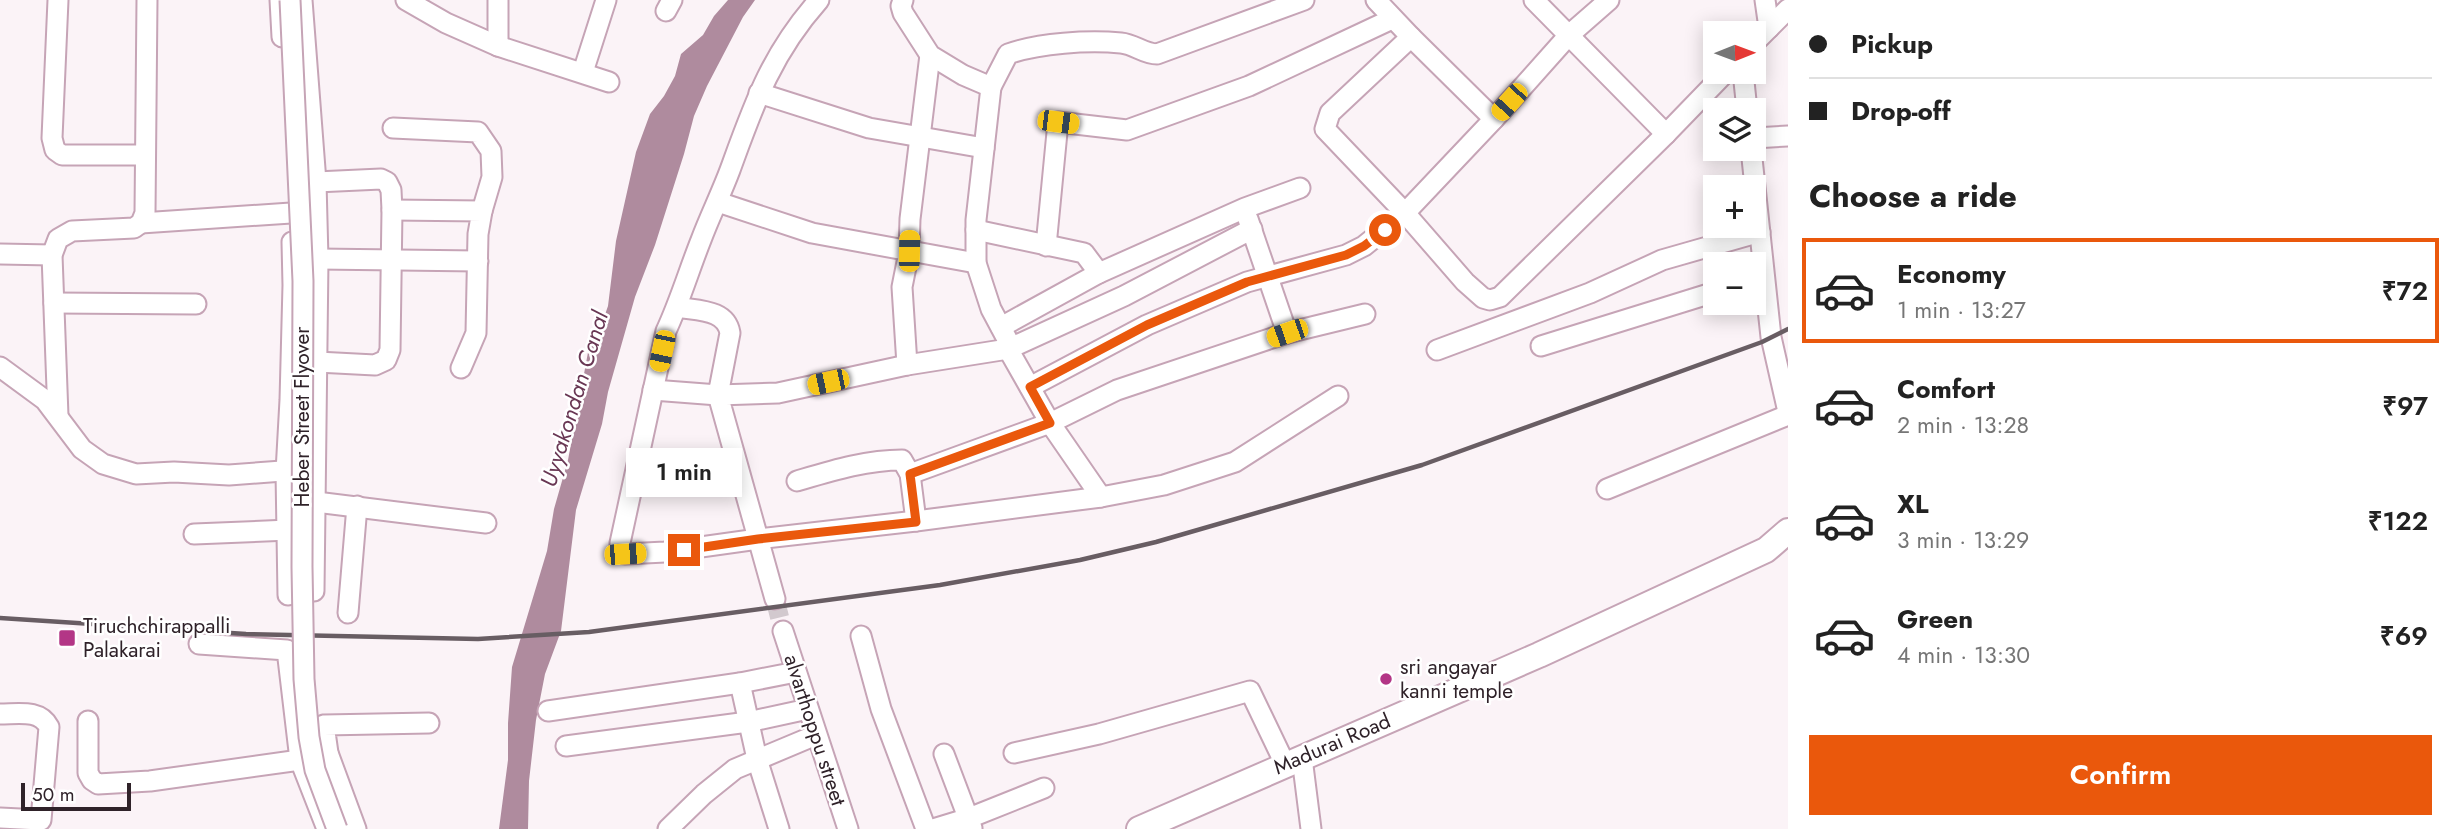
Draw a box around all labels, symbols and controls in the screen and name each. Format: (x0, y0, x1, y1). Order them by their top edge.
north arrow (1703, 21, 1766, 84)
map controls (1703, 21, 1766, 315)
text: Pickup (1851, 25, 1933, 63)
car (1488, 79, 1531, 125)
text: Drop-off (1851, 92, 1951, 130)
button: layers (1703, 98, 1766, 161)
car (1036, 109, 1081, 135)
text: Choose a ride (1809, 173, 2017, 219)
button: + (1703, 175, 1766, 238)
route start (1369, 214, 1401, 246)
car (899, 230, 920, 272)
button: − (1703, 252, 1766, 315)
text: Economy (1897, 255, 2006, 293)
icon: car (1813, 259, 1876, 322)
text: ₹72 (2382, 272, 2428, 310)
text: 1 min · 13:27 (1897, 293, 2026, 327)
water label: Uyyakondan Canal (531, 306, 617, 491)
car (1264, 316, 1311, 350)
street label: Heber Street Flyover (287, 326, 317, 507)
car (648, 328, 677, 374)
car (806, 367, 851, 397)
text: Comfort (1897, 370, 1995, 408)
icon: car (1813, 374, 1876, 437)
text: ₹97 (2382, 387, 2428, 425)
text: 2 min · 13:28 (1897, 408, 2029, 442)
callout: 1 min (626, 448, 742, 498)
text: 1 min (656, 455, 712, 489)
text: XL (1897, 485, 1929, 523)
icon: car (1813, 489, 1876, 552)
text: ₹122 (2368, 502, 2428, 540)
text: 3 min · 13:29 (1897, 523, 2029, 557)
route end (668, 534, 700, 566)
car (604, 542, 647, 566)
text: Green (1897, 600, 1973, 638)
icon: car (1813, 604, 1876, 667)
place label: Tiruchchirappalli Palakarai (83, 611, 231, 665)
text: ₹69 (2380, 617, 2428, 655)
marker: Tiruchchirappalli Palakarai (57, 628, 77, 648)
text: 4 min · 13:30 (1897, 638, 2030, 672)
street label: alvarthoppu street (776, 651, 854, 809)
place label: sri angayar kanni temple (1400, 652, 1513, 706)
marker: sri angayar kanni temple (1378, 671, 1394, 687)
street label: Madurai Road (1269, 706, 1395, 782)
button: Confirm (1809, 735, 2432, 815)
scale bar (21, 780, 131, 812)
text: 50 m (32, 781, 75, 808)

